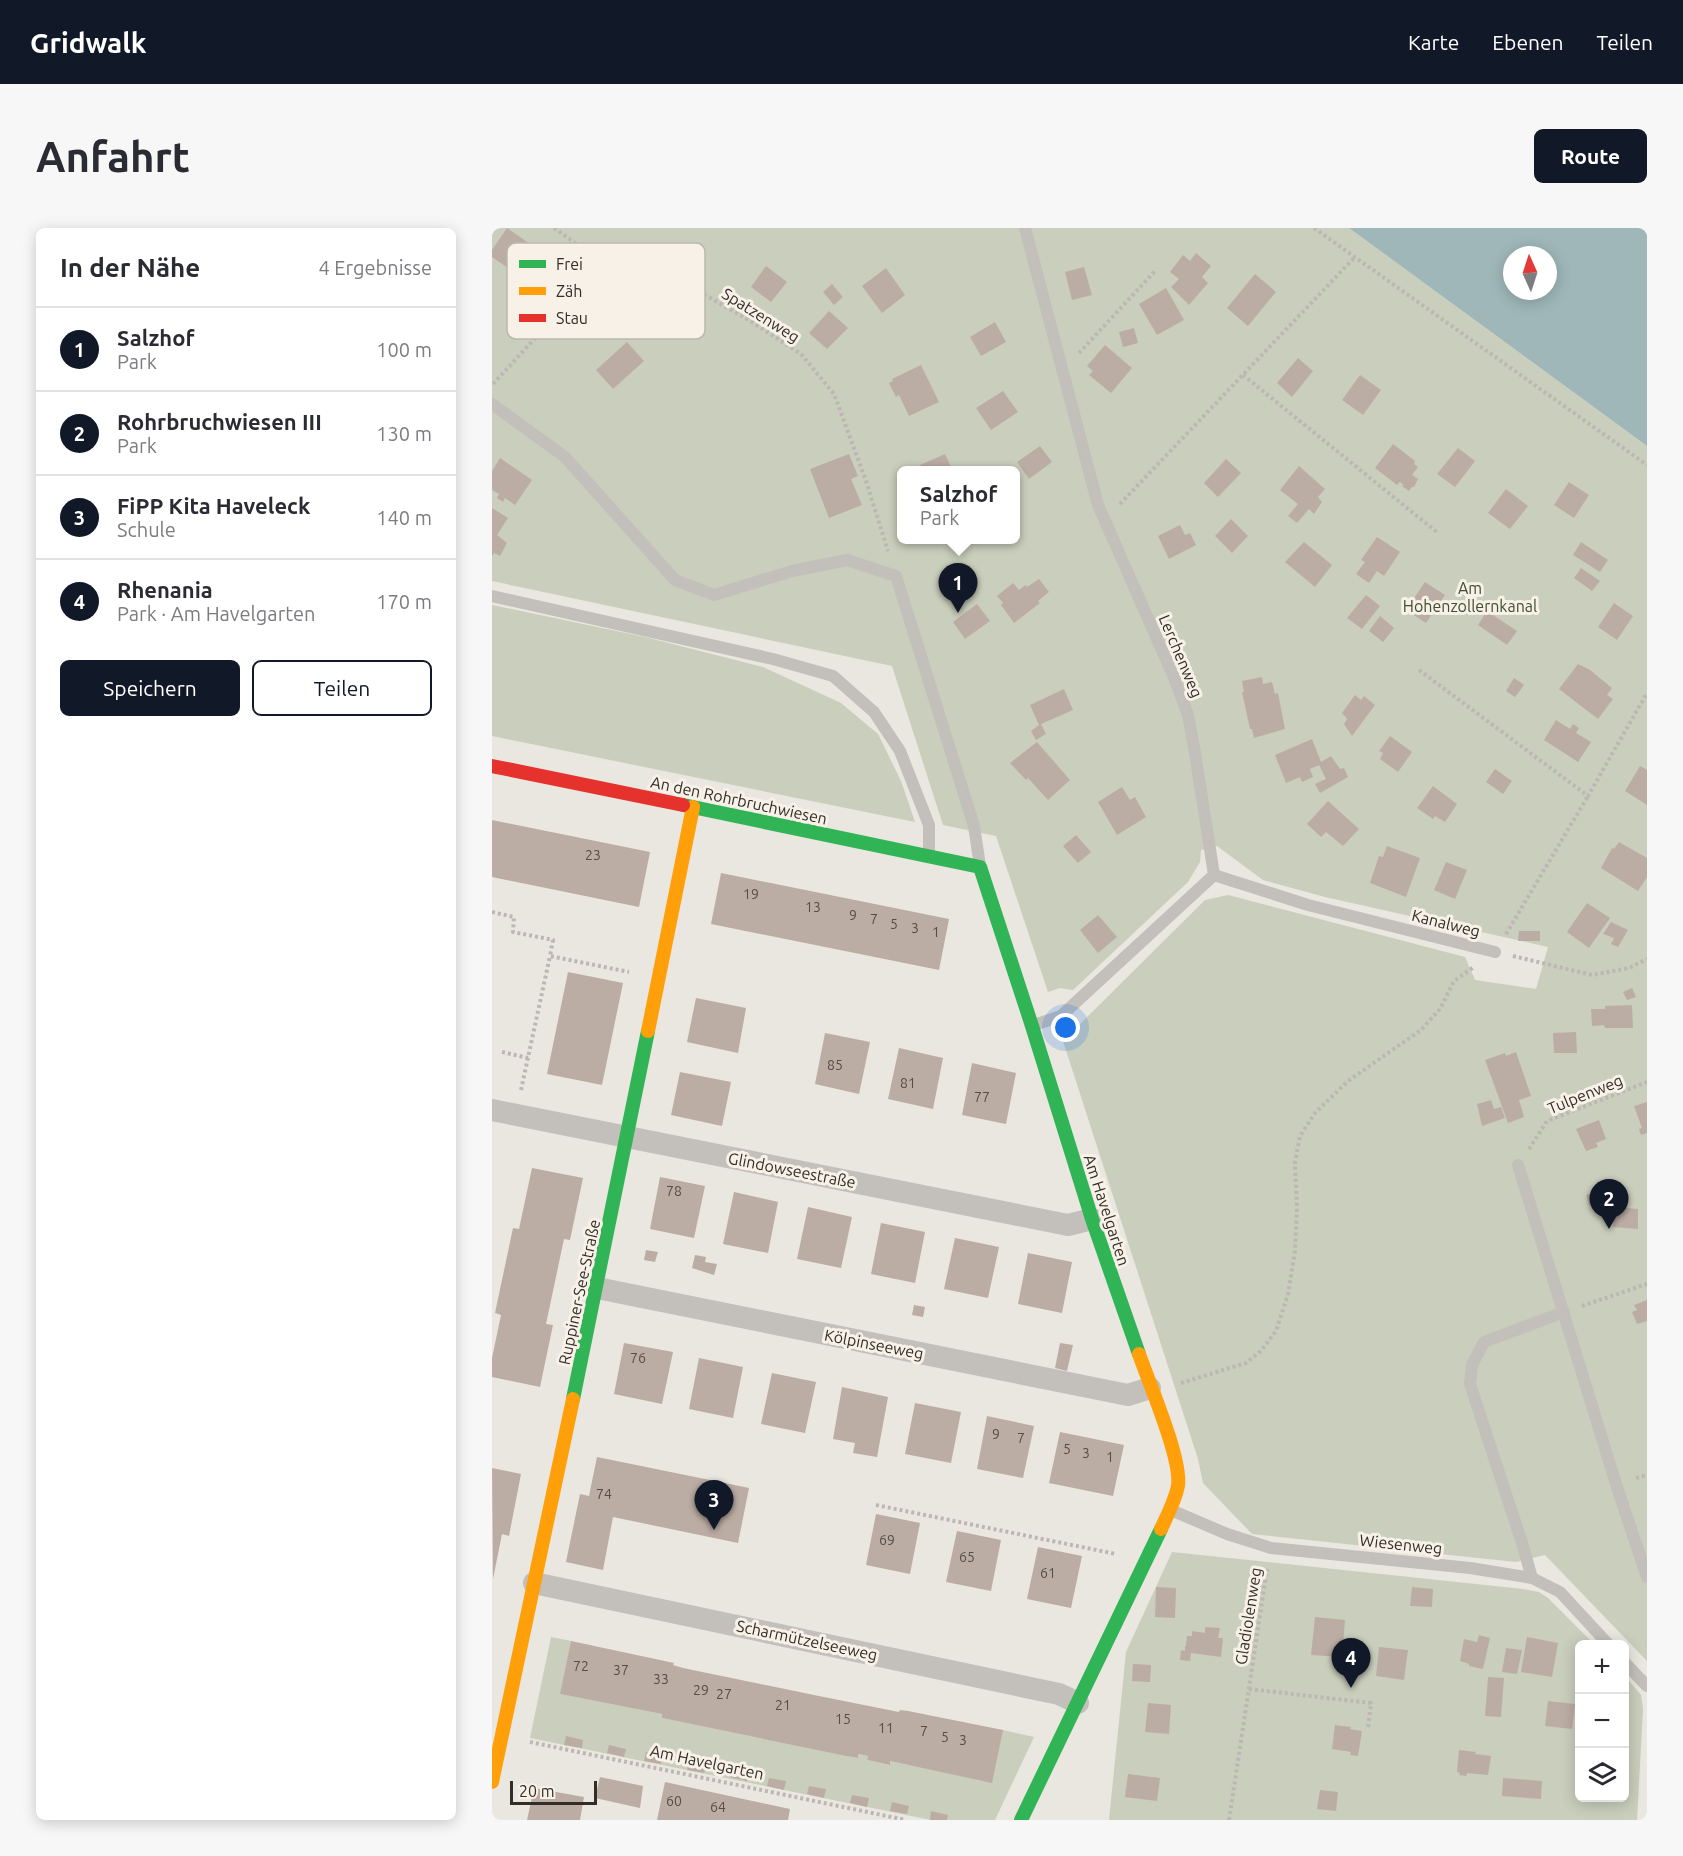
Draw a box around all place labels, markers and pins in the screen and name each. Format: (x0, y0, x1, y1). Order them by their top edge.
pin: 1 (938, 564, 978, 613)
pin: 2 (1590, 1180, 1628, 1229)
pin: 3 (694, 1480, 734, 1530)
pin: 4 (1332, 1638, 1370, 1688)

